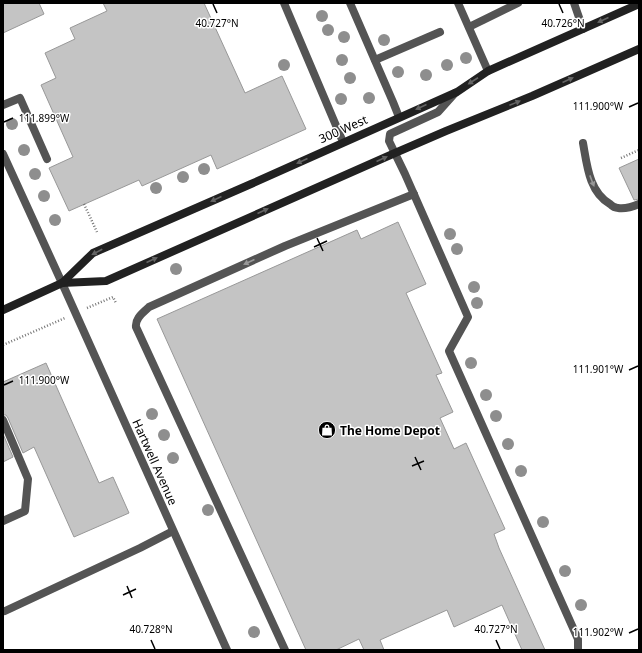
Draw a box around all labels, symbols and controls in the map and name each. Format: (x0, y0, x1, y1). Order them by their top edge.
text: 40.727°N (195, 16, 239, 30)
text: 40.726°N (541, 16, 585, 30)
one-way arrow (598, 17, 609, 23)
one-way arrow (468, 77, 478, 85)
one-way arrow (562, 77, 574, 83)
text: 111.900°W (573, 99, 624, 113)
one-way arrow (509, 100, 521, 106)
one-way arrow (415, 104, 427, 111)
street label: 300 West (316, 110, 371, 147)
text: 111.899°W (19, 111, 70, 125)
one-way arrow (377, 156, 388, 162)
one-way arrow (296, 158, 308, 164)
one-way arrow (589, 176, 595, 188)
one-way arrow (210, 196, 221, 202)
one-way arrow (258, 208, 270, 214)
one-way arrow (91, 248, 103, 255)
one-way arrow (147, 257, 159, 263)
one-way arrow (243, 259, 255, 265)
text: 111.901°W (573, 362, 624, 376)
text: 111.900°W (19, 373, 70, 387)
street label: Hartwell Avenue (128, 416, 182, 508)
shop icon: The Home Depot (317, 420, 337, 440)
place label: The Home Depot (340, 422, 440, 439)
text: 40.728°N (129, 622, 173, 636)
text: 40.727°N (474, 622, 518, 636)
text: 111.902°W (573, 625, 624, 639)

